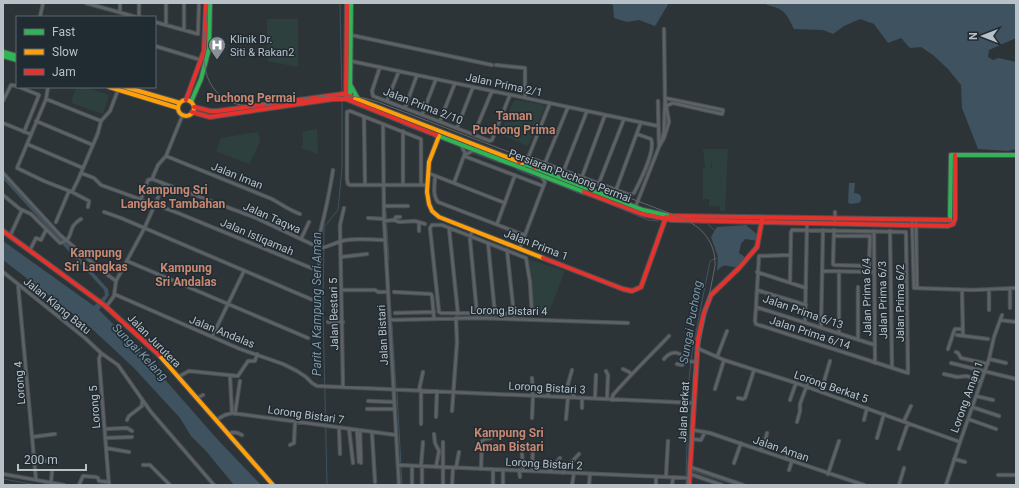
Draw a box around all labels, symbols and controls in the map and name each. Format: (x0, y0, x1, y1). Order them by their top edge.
legend (16, 16, 156, 88)
north arrow (963, 16, 1003, 56)
text: Fast (52, 25, 75, 39)
text: N (967, 32, 980, 40)
place label: Klinik Dr. Siti & Rakan2 (230, 33, 294, 59)
hospital icon: Klinik Dr. Siti & Rakan2 (207, 35, 227, 60)
text: Slow (52, 45, 78, 59)
text: Jam (52, 65, 76, 79)
street label: Jalan Prima 2/1 (464, 71, 544, 99)
street label: Jalan Prima 2/10 (381, 85, 465, 127)
district label: Puchong Permai (206, 91, 296, 105)
district label: Taman Puchong Prima (473, 109, 556, 137)
street label: Persiaran Puchong Permai (507, 147, 633, 205)
street label: Jalan Iman (209, 160, 265, 192)
district label: Kampung Sri Langkas Tambahan (121, 183, 226, 211)
street label: Jalan Taqwa (241, 200, 303, 236)
street label: Jalan Istiqamah (218, 216, 296, 258)
street label: Jalan Prima 1 (502, 227, 570, 263)
water label: Parit A Kampung Seri Aman (310, 232, 324, 376)
district label: Kampung Sri Langkas (64, 246, 128, 274)
street label: Jalan Prima 6/4 (860, 258, 874, 336)
district label: Kampung Sri Andalas (155, 261, 217, 289)
street label: Jalan Prima 6/3 (876, 261, 890, 339)
street label: Jalan Prima 6/2 (894, 264, 907, 342)
street label: Jalan Klang Batu (21, 275, 93, 337)
street label: Jalan Bestari 5 (327, 278, 341, 350)
water label: Sungai Puchong (677, 279, 705, 365)
street label: Jalan Prima 6/13 (761, 292, 845, 332)
street label: Jalan Bistari (375, 304, 391, 366)
street label: Lorong Bistari 4 (470, 304, 548, 318)
street label: Jalan Jurutera (125, 312, 183, 370)
street label: Jalan Andalas (187, 313, 257, 351)
street label: Jalan Prima 6/14 (768, 314, 852, 352)
water label: Sungai Kelang (109, 321, 171, 384)
street label: Lorong Aman 1 (948, 360, 986, 434)
street label: Lorong 4 (12, 361, 28, 405)
street label: Lorong Berkat 5 (792, 368, 870, 406)
street label: Lorong Bistari 3 (508, 379, 586, 397)
street label: Jalan Berkat (676, 381, 692, 443)
street label: Lorong 5 (87, 385, 103, 429)
street label: Lorong Bistari 7 (267, 403, 345, 427)
district label: Kampung Sri Aman Bistari (474, 426, 544, 454)
street label: Jalan Aman (751, 433, 811, 465)
scale bar (18, 446, 86, 472)
text: 200 m (24, 453, 58, 467)
street label: Lorong Bistari 2 (505, 455, 583, 473)

